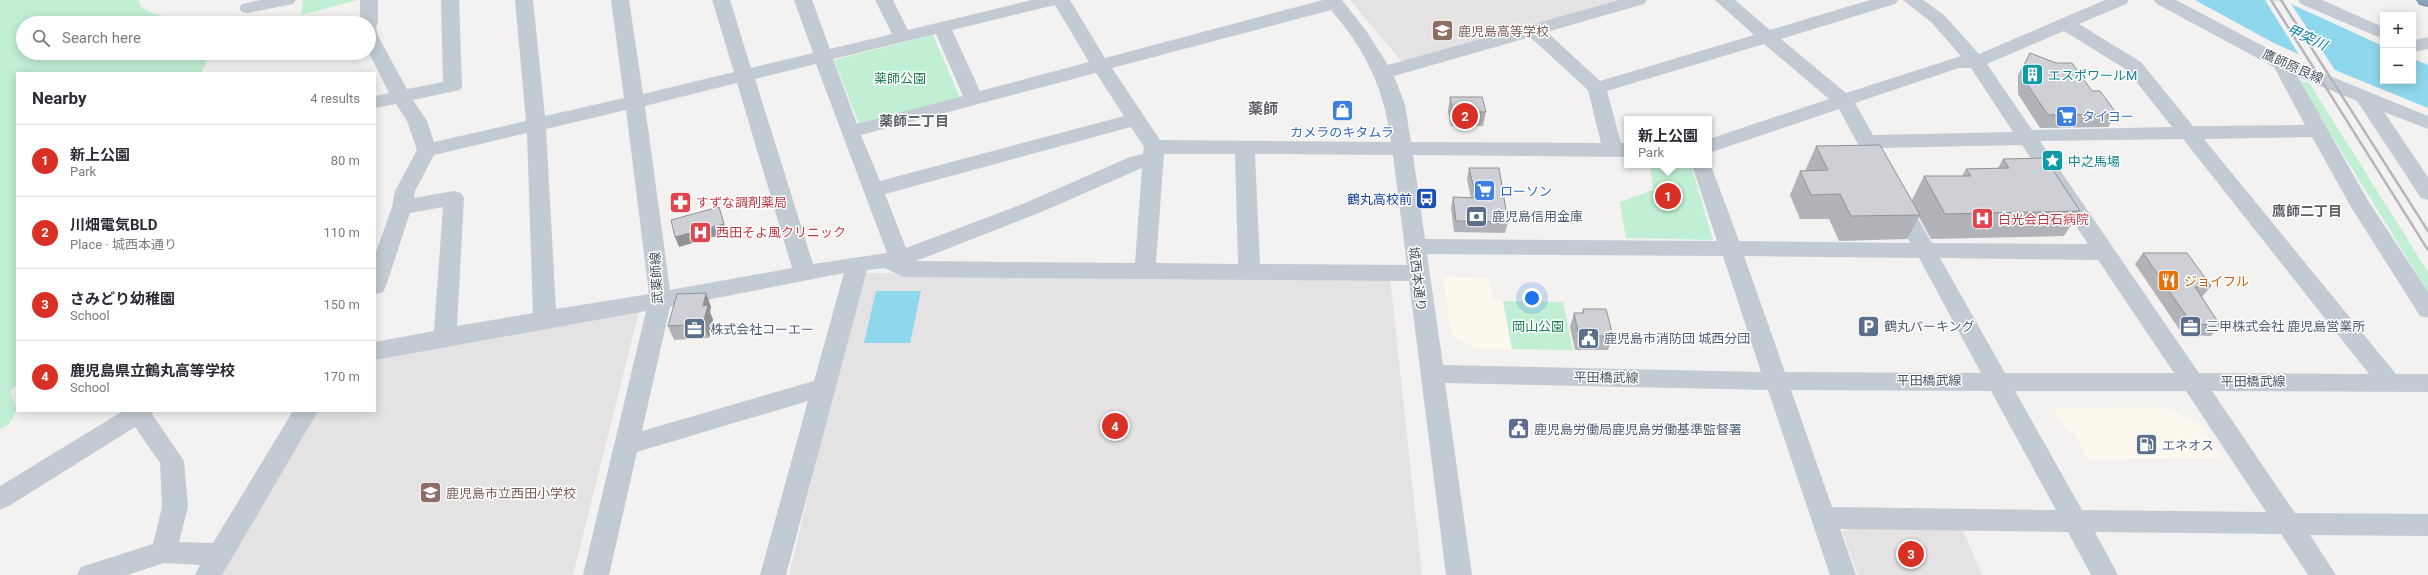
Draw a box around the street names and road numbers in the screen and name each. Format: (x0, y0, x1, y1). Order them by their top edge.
street label: 鷹師原良線 (2260, 46, 2326, 87)
street label: 城西本通り (1406, 246, 1429, 312)
street label: 武薬師線 (648, 252, 665, 304)
street label: 平田橋武線 (1573, 369, 1639, 386)
street label: 平田橋武線 (1896, 373, 1962, 388)
street label: 平田橋武線 (2220, 374, 2286, 389)

